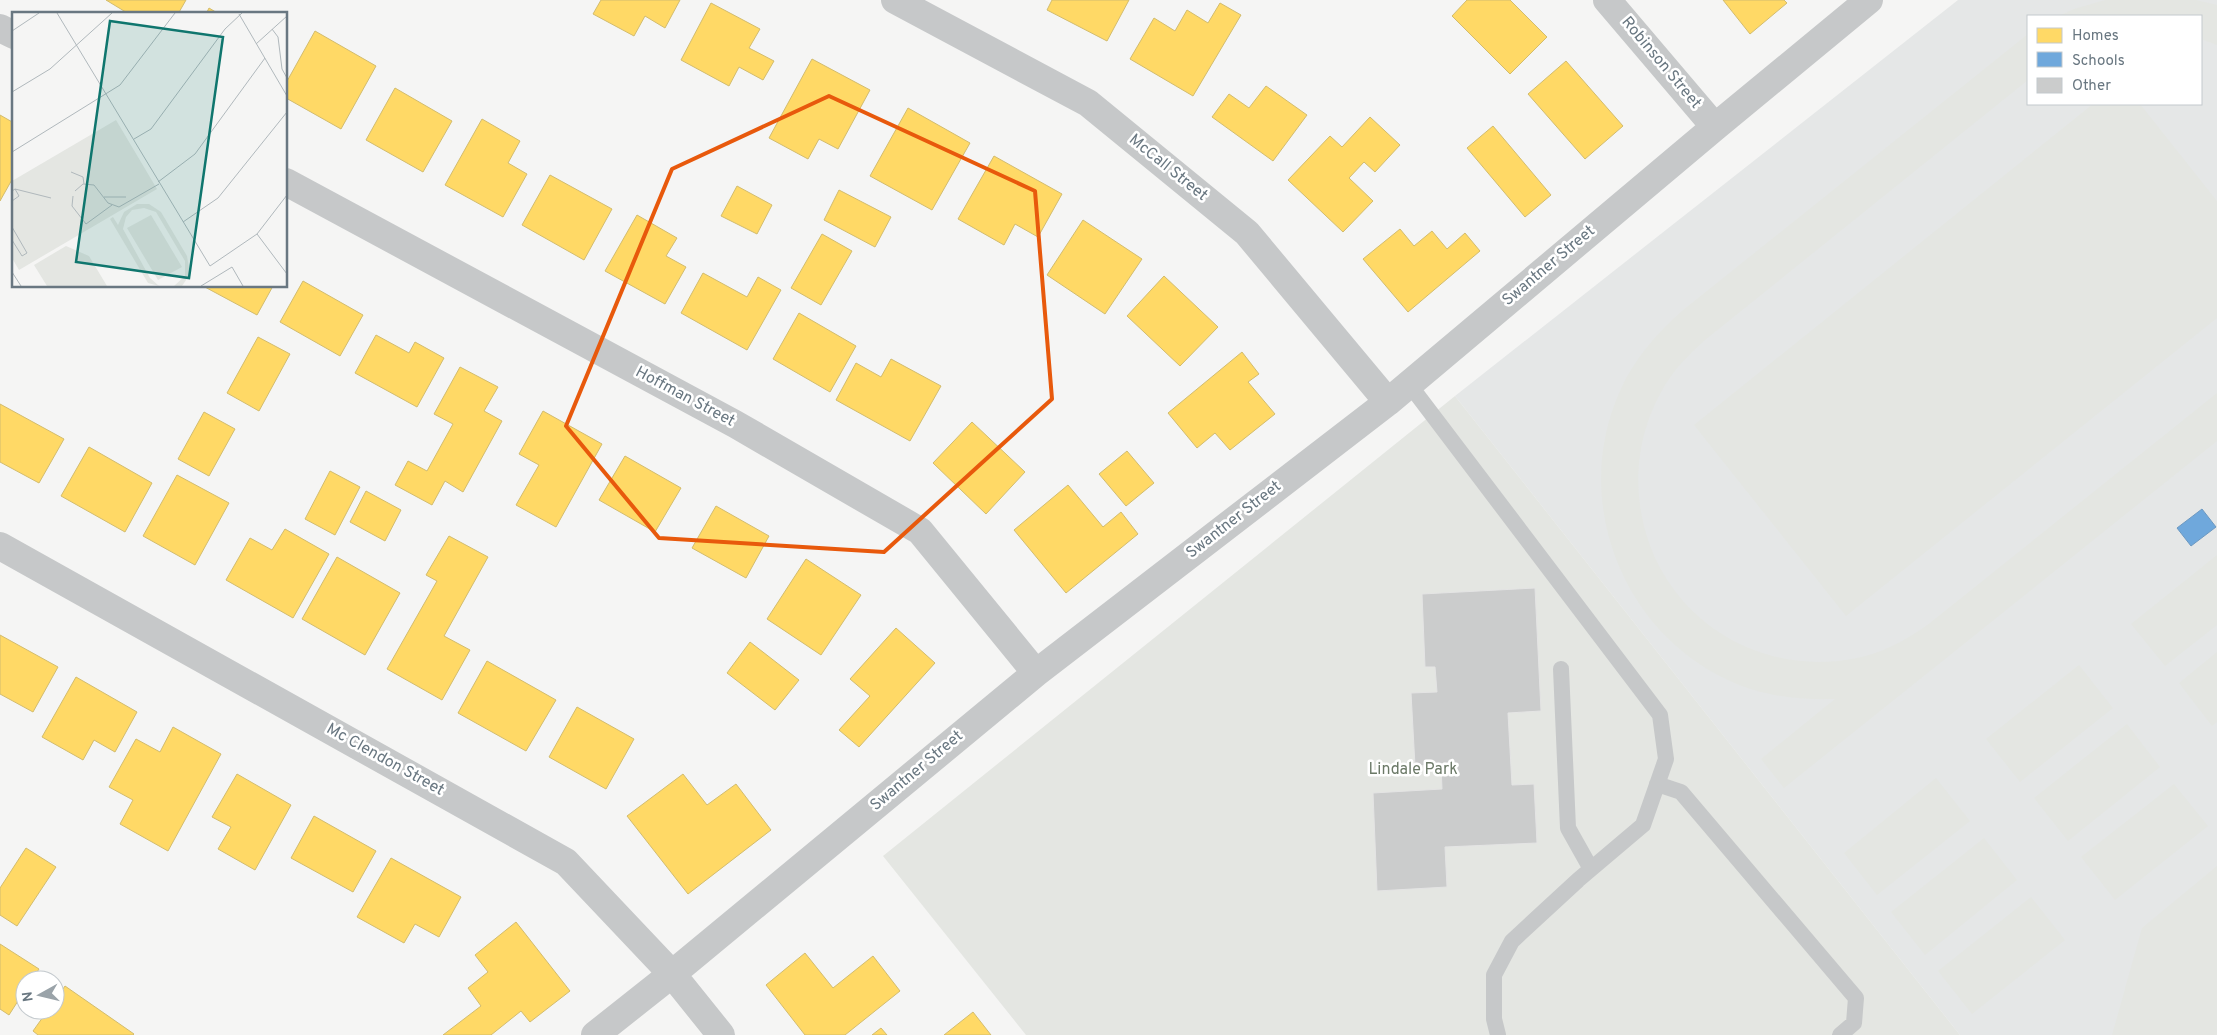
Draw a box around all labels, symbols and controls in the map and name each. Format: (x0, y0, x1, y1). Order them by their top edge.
inset map (12, 12, 288, 288)
street label: Robinson Street (1617, 13, 1705, 113)
legend (2027, 15, 2202, 105)
text: Homes (2072, 27, 2119, 46)
text: Schools (2072, 52, 2125, 71)
text: Other (2072, 77, 2111, 96)
street label: McCall Street (1125, 130, 1211, 206)
street label: Swantner Street (1498, 221, 1600, 311)
street label: Hoffman Street (632, 362, 738, 432)
street label: Swantner Street (1182, 477, 1286, 563)
street label: Mc Clendon Street (322, 719, 448, 801)
street label: Swantner Street (866, 726, 968, 816)
park label: Lindale Park (1368, 760, 1458, 780)
north arrow (15, 970, 65, 1020)
text: N (19, 990, 38, 1003)

